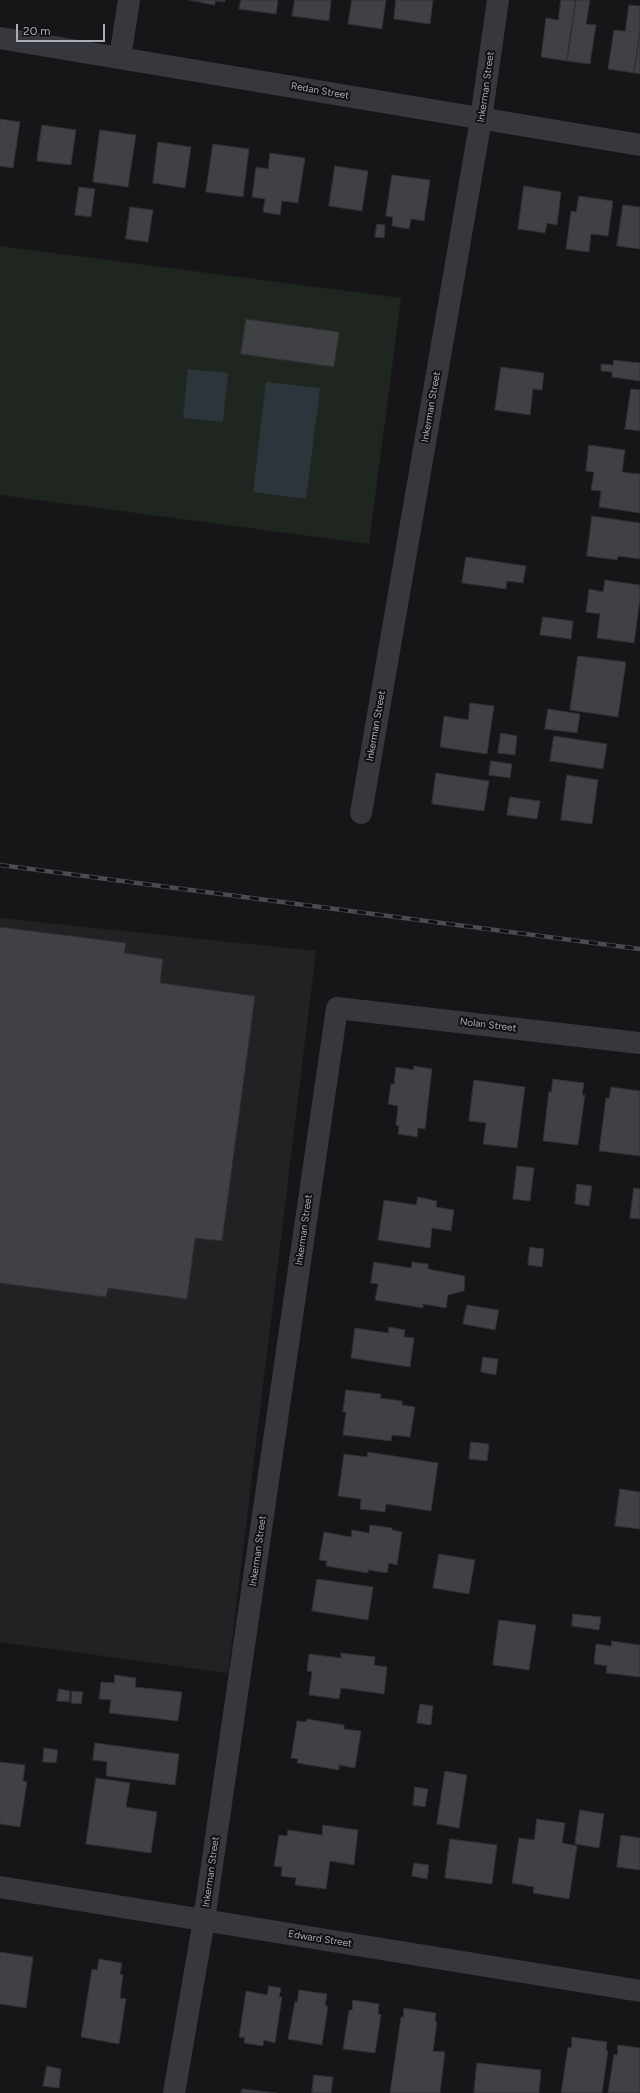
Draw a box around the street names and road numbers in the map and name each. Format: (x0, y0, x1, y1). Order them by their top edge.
street label: Inkerman Street (475, 51, 497, 123)
street label: Redan Street (290, 80, 350, 102)
street label: Inkerman Street (419, 371, 443, 443)
street label: Inkerman Street (364, 690, 388, 762)
street label: Nolan Street (459, 1016, 517, 1034)
street label: Inkerman Street (293, 1194, 315, 1266)
street label: Inkerman Street (247, 1515, 269, 1587)
street label: Inkerman Street (200, 1836, 222, 1908)
street label: Edward Street (287, 1928, 353, 1950)

